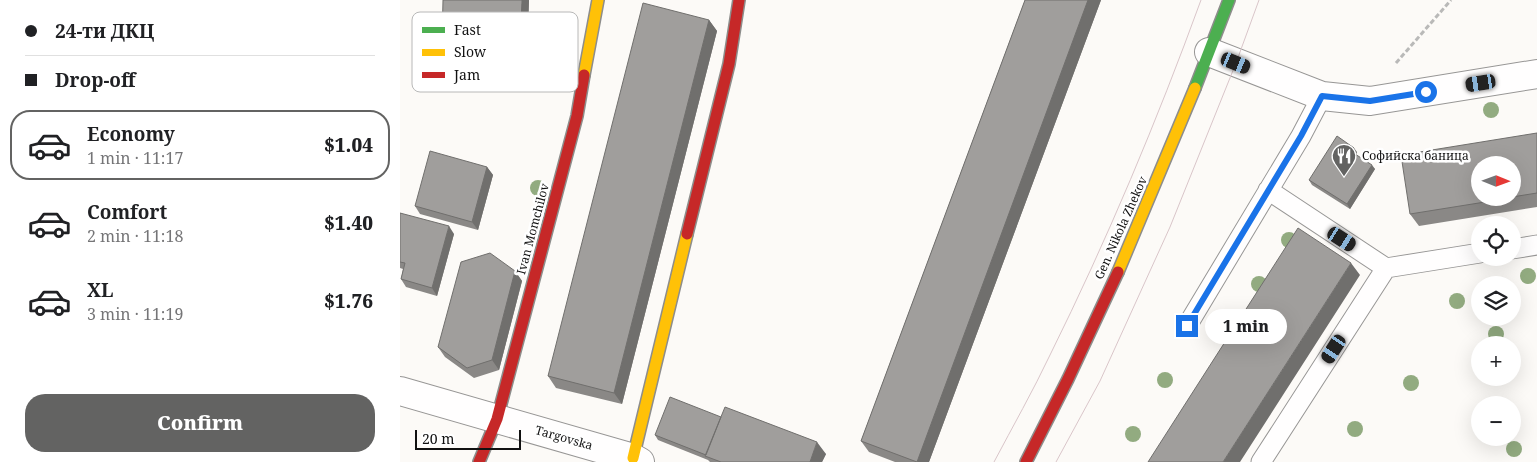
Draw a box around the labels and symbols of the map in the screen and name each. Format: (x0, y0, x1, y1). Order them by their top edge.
legend (412, 12, 578, 92)
text: Fast (454, 20, 481, 39)
text: Slow (454, 42, 487, 61)
car (1219, 50, 1252, 76)
text: Jam (453, 65, 480, 84)
car (1465, 73, 1496, 93)
route start (1415, 81, 1437, 103)
restaurant icon: Софийска баница (1331, 143, 1357, 177)
place label: Софийска баница (1362, 147, 1469, 164)
north arrow (1471, 156, 1521, 206)
street label: Gen. Nikola Zhekov (1090, 174, 1151, 282)
street label: Ivan Momchilov (512, 181, 553, 276)
car (1325, 225, 1358, 253)
callout: 1 min (1204, 308, 1287, 344)
route end (1176, 315, 1198, 337)
car (1319, 332, 1348, 366)
street label: Targovska (533, 421, 595, 454)
scale bar (415, 427, 521, 450)

